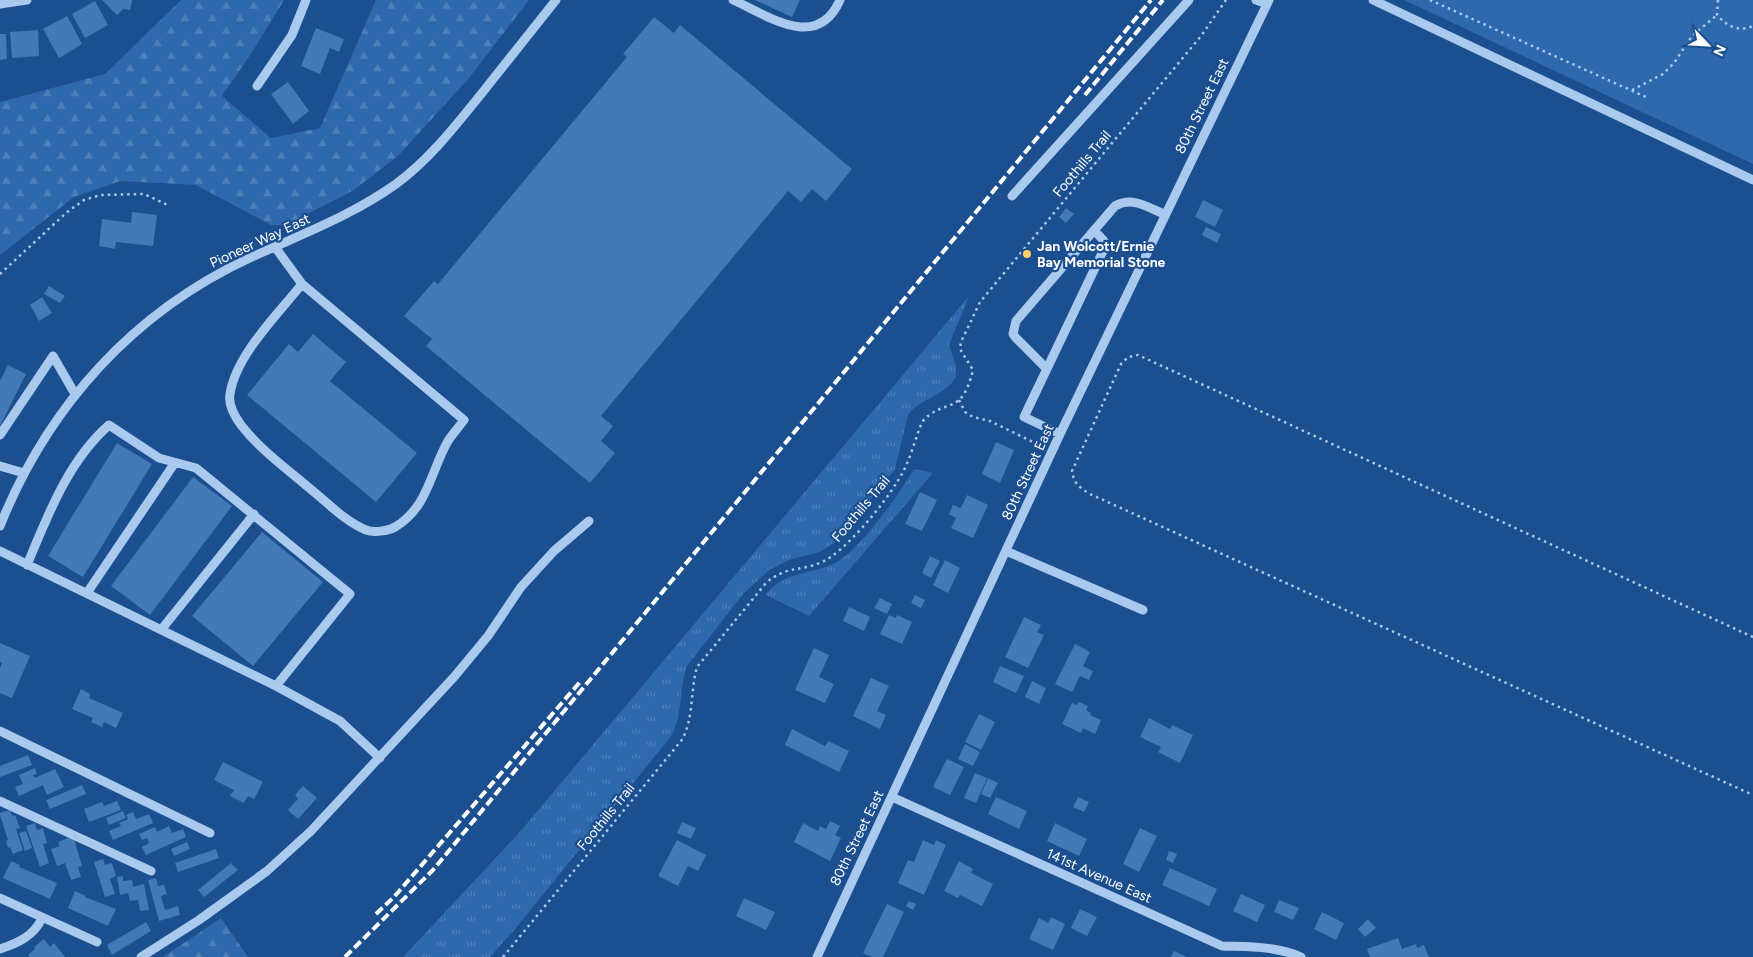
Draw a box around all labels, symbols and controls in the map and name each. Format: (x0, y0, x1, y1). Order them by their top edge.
north arrow (1683, 20, 1733, 70)
text: N (1709, 42, 1729, 59)
street label: 80th Street East (1172, 56, 1232, 156)
street label: Foothills Trail (1049, 127, 1115, 201)
street label: Pioneer Way East (207, 210, 313, 272)
place label: Jan Wolcott/Ernie Bay Memorial Stone (1037, 238, 1166, 271)
marker: Jan Wolcott/Ernie Bay Memorial Stone (1021, 248, 1033, 260)
street label: 80th Street East (998, 421, 1058, 523)
street label: Foothills Trail (828, 472, 894, 546)
street label: Foothills Trail (574, 780, 638, 854)
street label: 80th Street East (827, 788, 887, 888)
street label: 141st Avenue East (1044, 845, 1154, 907)

